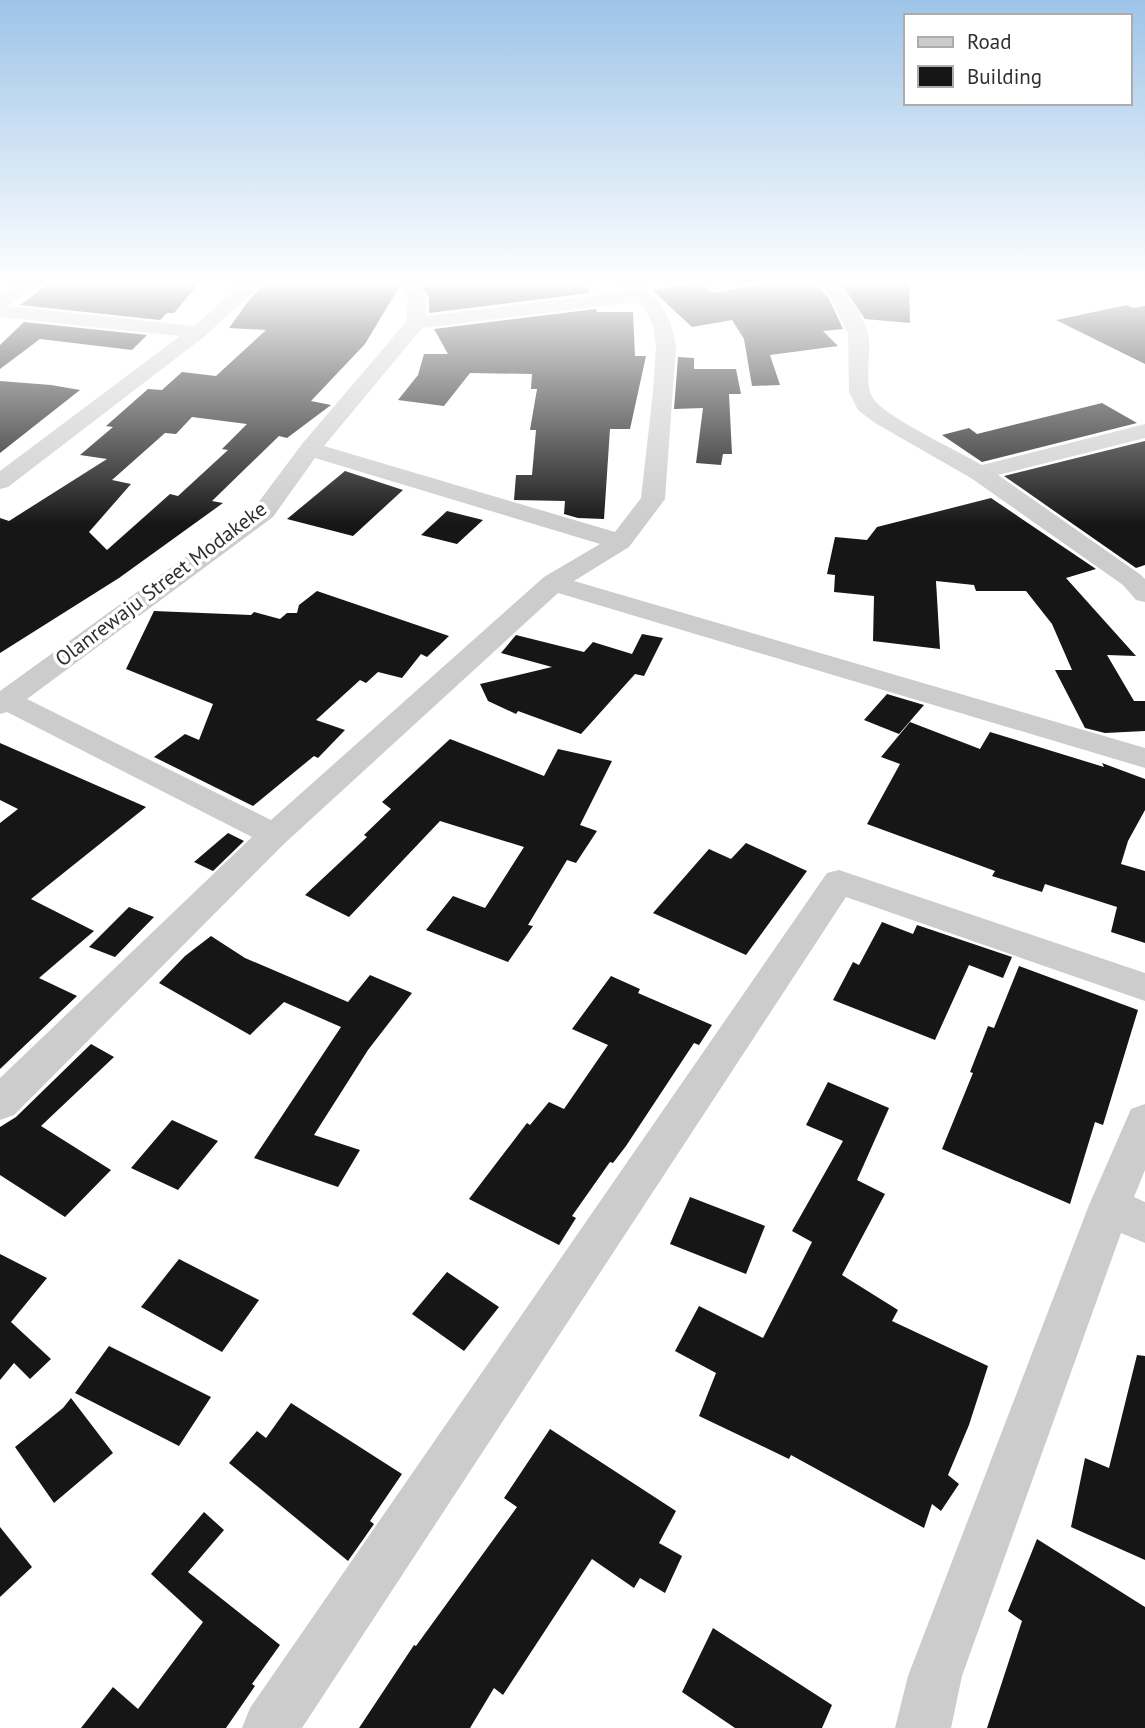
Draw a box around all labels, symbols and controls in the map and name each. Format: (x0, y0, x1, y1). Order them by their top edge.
legend (904, 14, 1131, 105)
text: Road (967, 28, 1011, 55)
text: Building (967, 63, 1042, 90)
street label: Olanrewaju Street Modakeke (49, 495, 272, 672)

